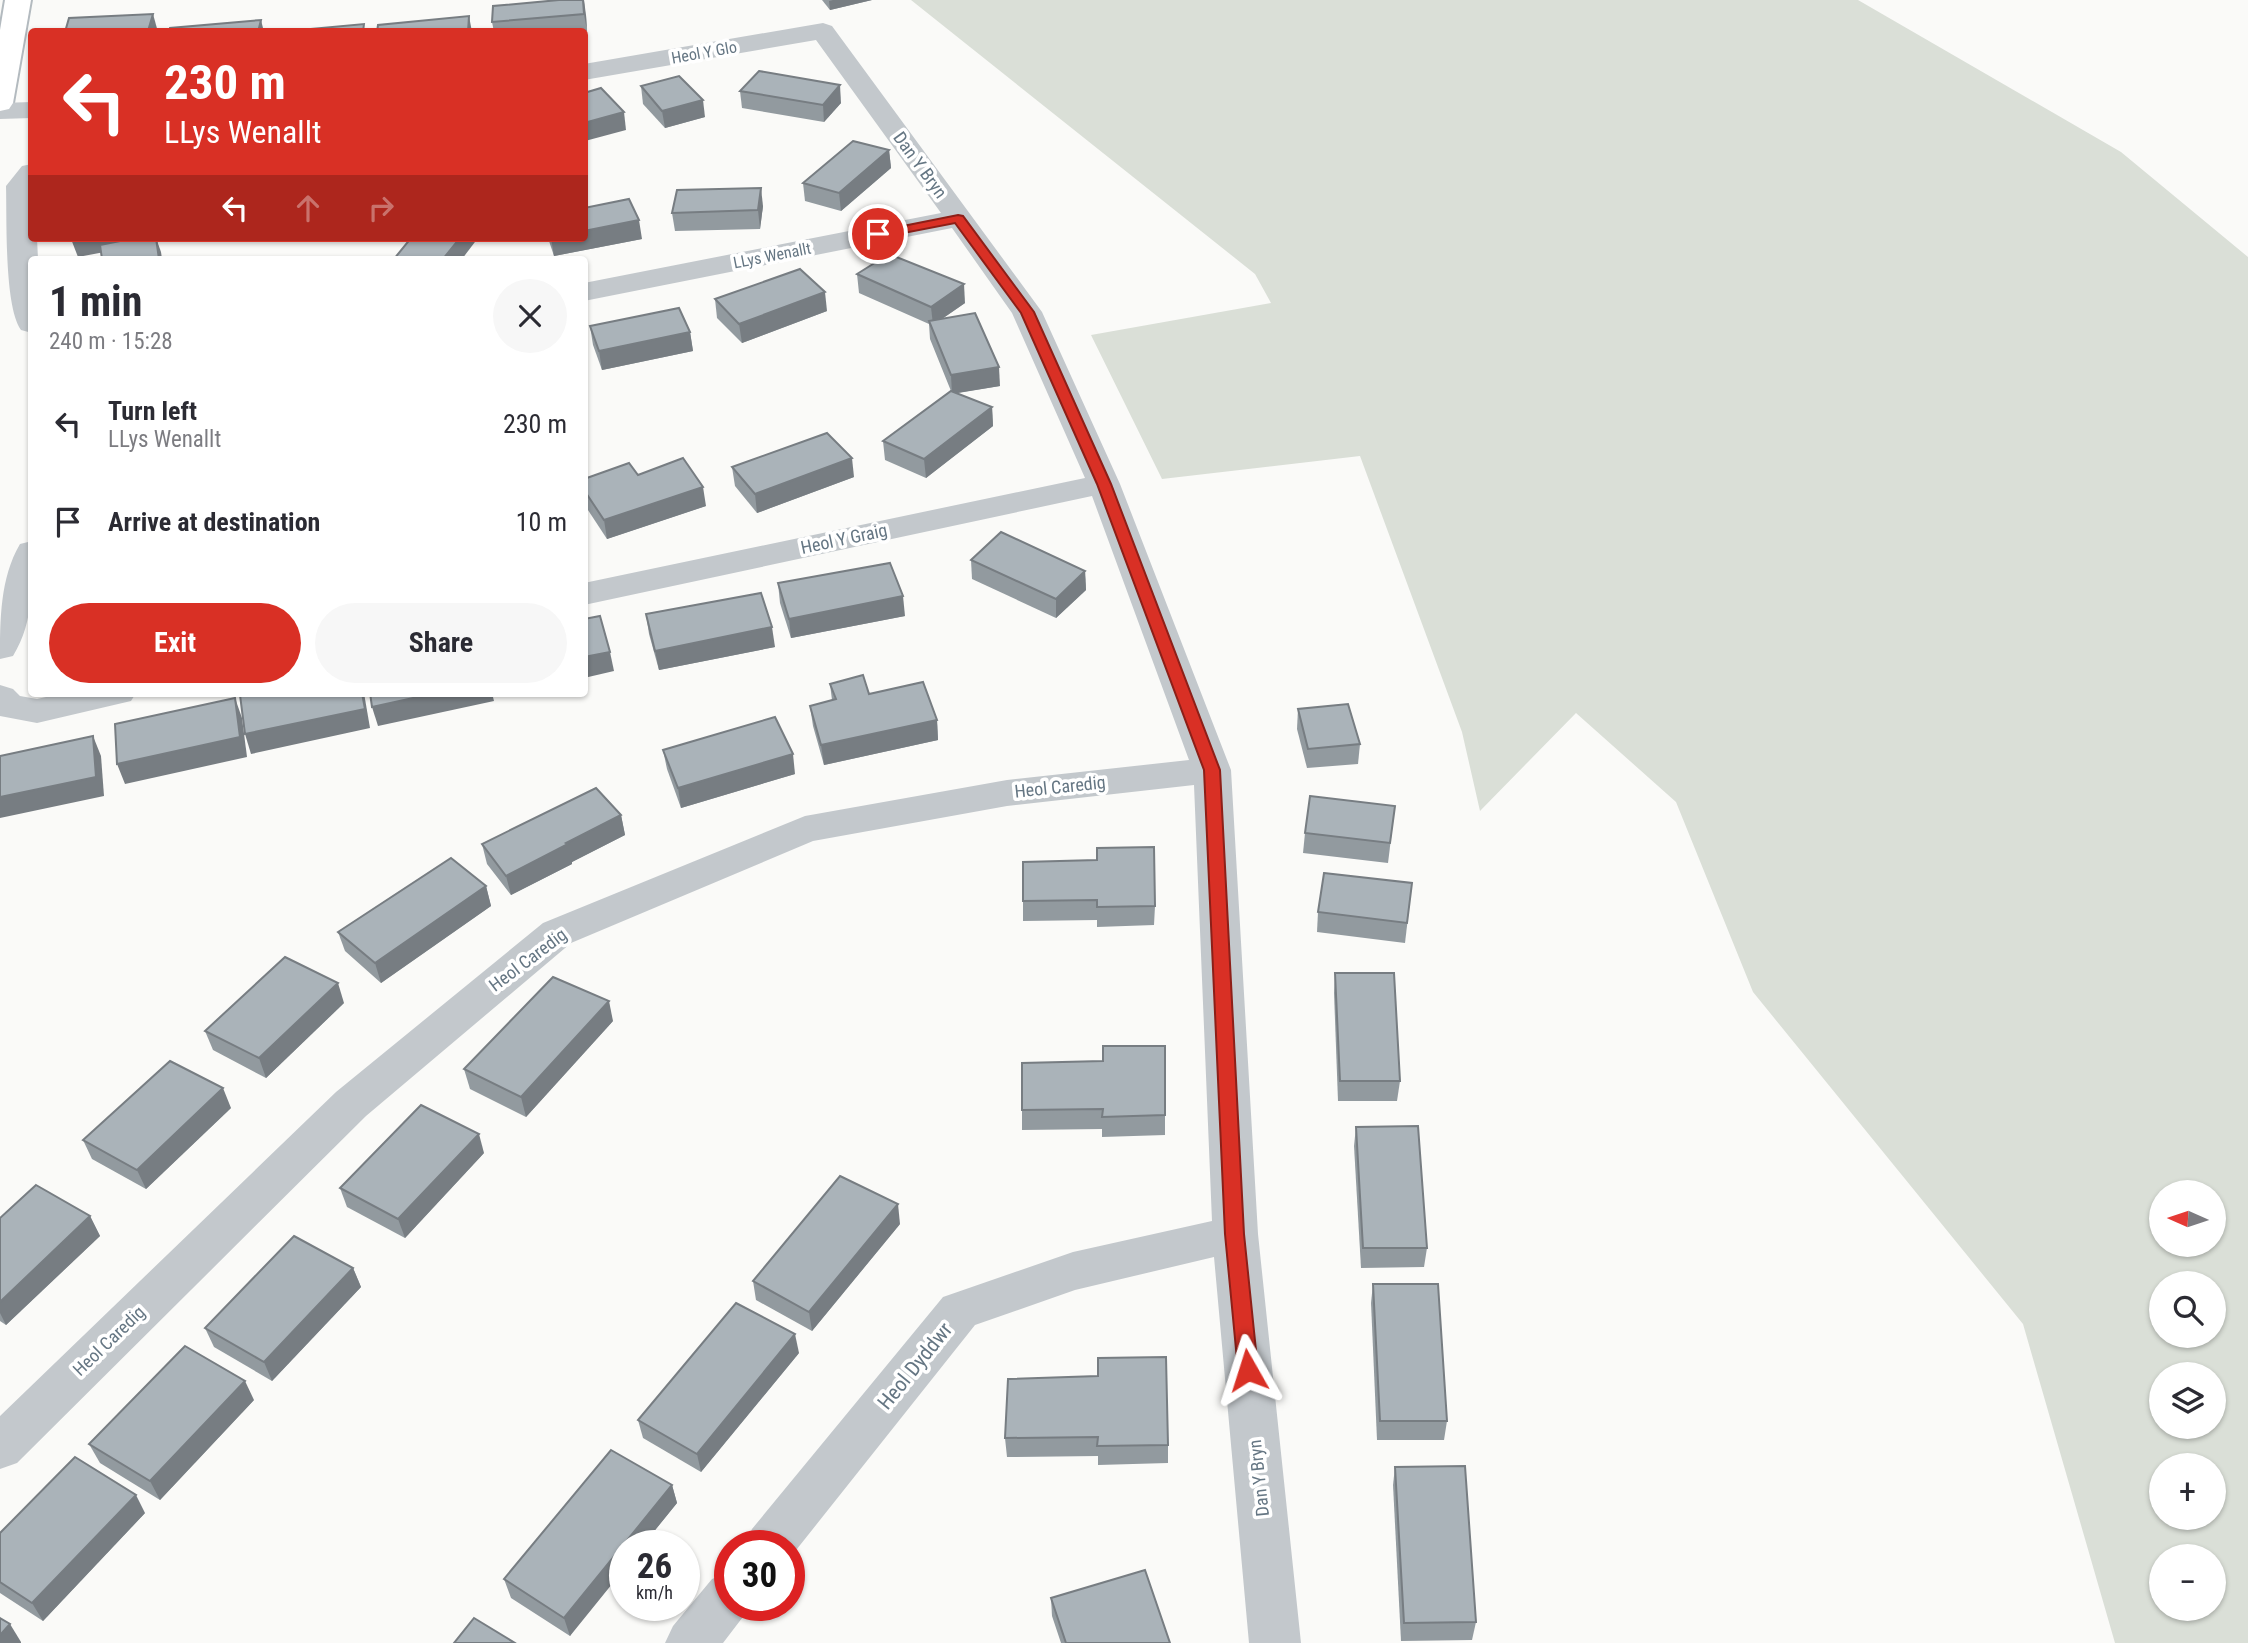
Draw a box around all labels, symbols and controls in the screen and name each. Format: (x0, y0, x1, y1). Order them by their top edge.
street label: Heol Y Glo (670, 37, 738, 68)
text: 230 m (164, 54, 286, 111)
icon: left (49, 56, 140, 147)
text: LLys Wenallt (164, 113, 322, 151)
street label: Dan Y Bryn (889, 127, 952, 202)
icon: left (216, 189, 254, 227)
icon: ahead (289, 189, 327, 227)
icon: right (362, 189, 400, 227)
pin (848, 204, 908, 264)
icon: arrive (859, 215, 897, 253)
street label: LLys Wenallt (732, 239, 813, 272)
text: 1 min (49, 277, 142, 326)
button: close (493, 279, 567, 353)
text: 240 m · 15:28 (49, 328, 173, 355)
text: Turn left (108, 396, 197, 426)
icon: left (49, 405, 87, 443)
text: 230 m (503, 409, 567, 439)
text: LLys Wenallt (108, 426, 221, 453)
icon: arrive (49, 503, 87, 541)
text: Arrive at destination (108, 507, 320, 537)
text: 10 m (516, 507, 567, 537)
street label: Heol Y Graig (799, 519, 889, 558)
button: Exit (49, 603, 301, 683)
button: Share (315, 603, 567, 683)
street label: Heol Caredig (1013, 771, 1107, 802)
street label: Heol Caredig (485, 924, 571, 995)
north arrow (2149, 1180, 2226, 1256)
map controls (2149, 1180, 2226, 1621)
button: search (2149, 1271, 2226, 1348)
street label: Heol Caredig (68, 1301, 149, 1380)
street label: Heol Dyddwr (873, 1318, 957, 1414)
position arrow (1211, 1333, 1285, 1407)
button: layers (2149, 1362, 2226, 1439)
street label: Dan Y Bryn (1244, 1439, 1273, 1517)
button: + (2149, 1453, 2226, 1530)
speed limit sign: 30 (714, 1530, 805, 1621)
button: − (2149, 1544, 2226, 1621)
text: 26 (637, 1546, 672, 1587)
text: km/h (636, 1582, 673, 1603)

